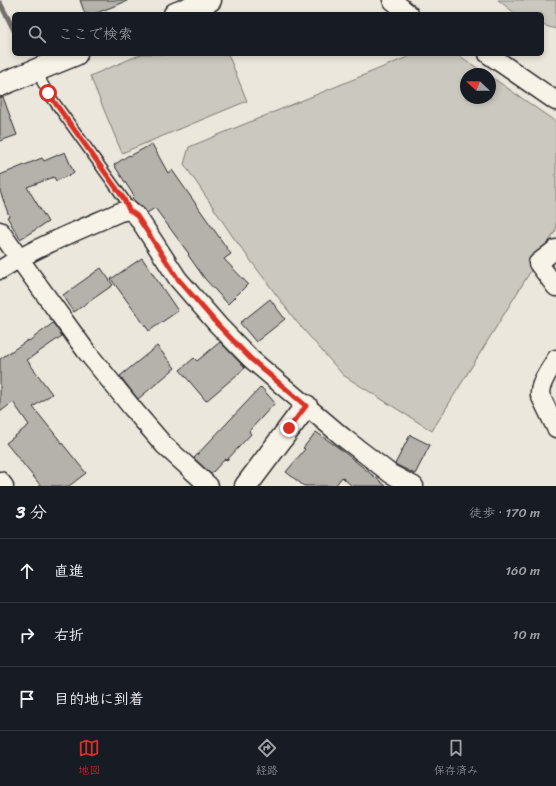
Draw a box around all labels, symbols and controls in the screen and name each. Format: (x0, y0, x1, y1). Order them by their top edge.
search box (12, 12, 544, 56)
text: ここで検索 (58, 21, 133, 47)
icon: search (26, 23, 48, 45)
north arrow (460, 68, 496, 104)
route start (39, 84, 57, 102)
route end (280, 419, 298, 437)
text: 3 分 (16, 497, 47, 527)
text: 徒歩 · 170 m (469, 501, 540, 524)
text: 直進 (54, 558, 84, 584)
text: 160 m (505, 559, 540, 582)
icon: ahead (16, 560, 38, 582)
text: 右折 (54, 622, 84, 648)
text: 10 m (513, 623, 540, 646)
icon: right (16, 624, 38, 646)
text: 目的地に到着 (54, 686, 144, 712)
icon: arrive (16, 688, 38, 710)
tab: 地図 (78, 737, 100, 780)
tab: 経路 (256, 737, 278, 780)
tab: 保存済み (434, 737, 478, 780)

